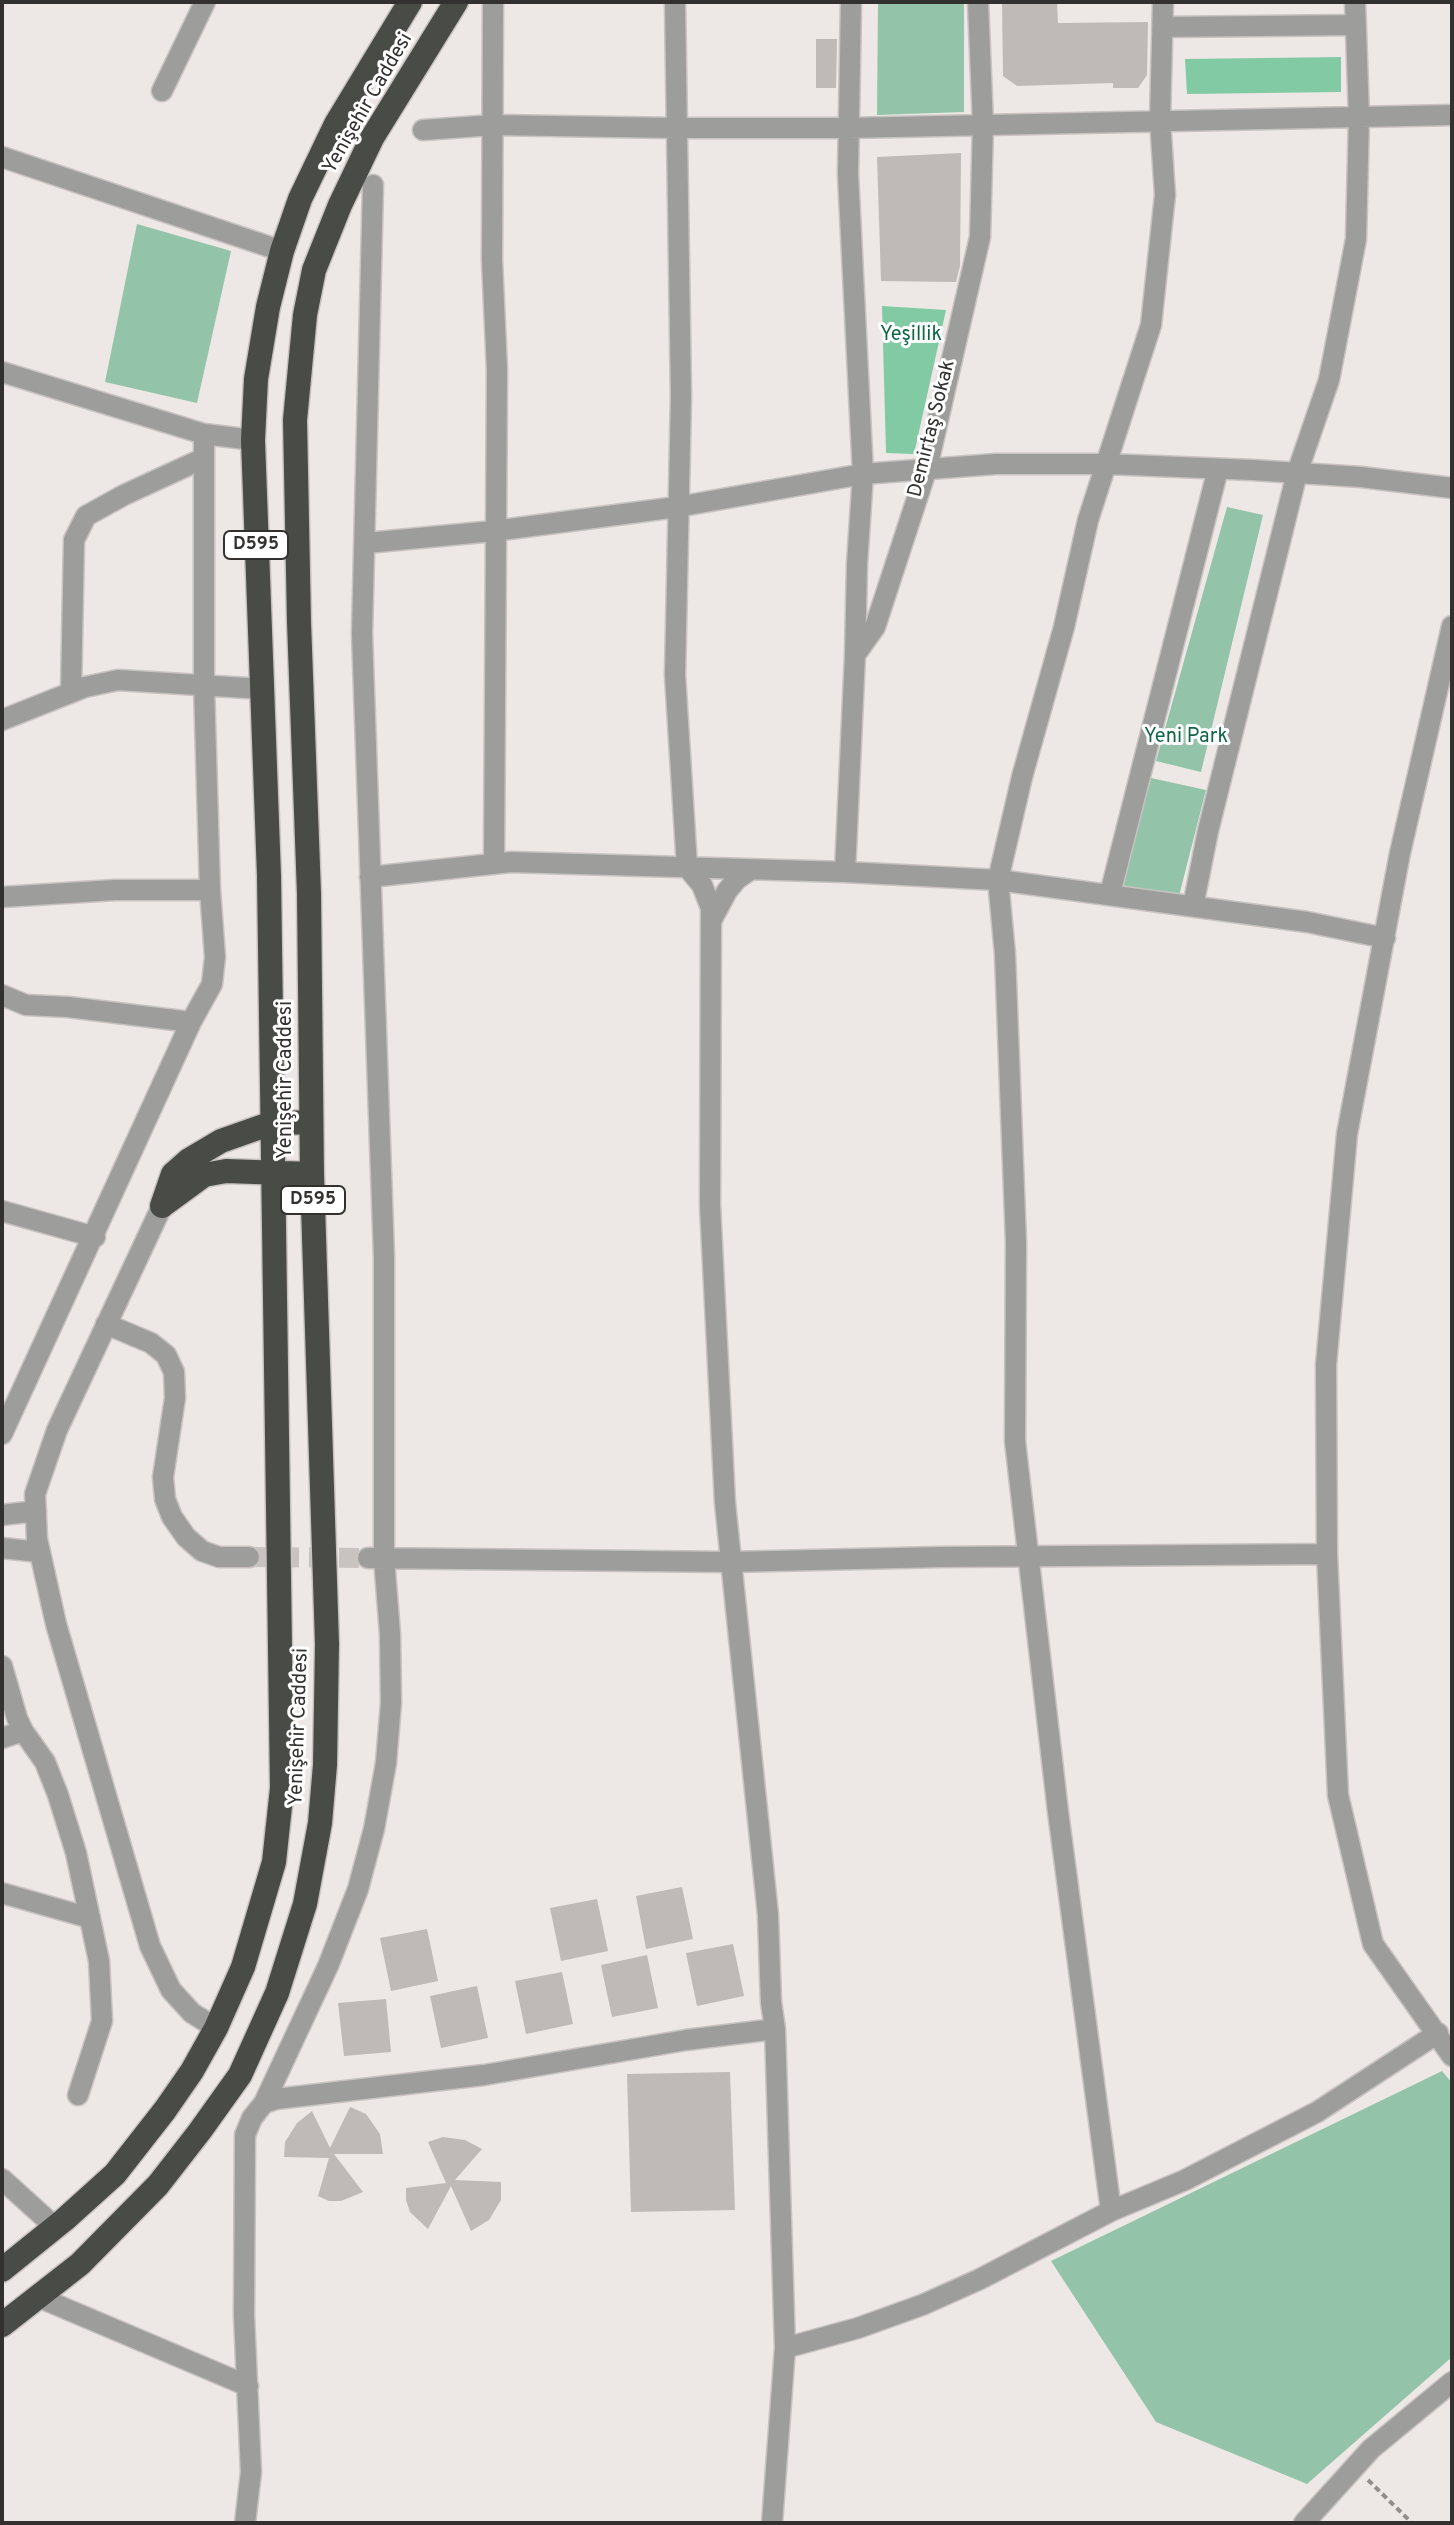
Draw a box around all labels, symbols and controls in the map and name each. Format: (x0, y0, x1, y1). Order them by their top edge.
street label: Yenişehir Caddesi (319, 29, 419, 179)
park label: Yeşillik (880, 324, 942, 348)
street label: Demirtaş Sokak (904, 358, 962, 500)
road number: D595 (224, 531, 288, 559)
park label: Yeni Park (1144, 726, 1228, 750)
street label: Yenişehir Caddesi (275, 1001, 299, 1159)
road number: D595 (281, 1186, 345, 1214)
street label: Yenişehir Caddesi (285, 1648, 315, 1806)

